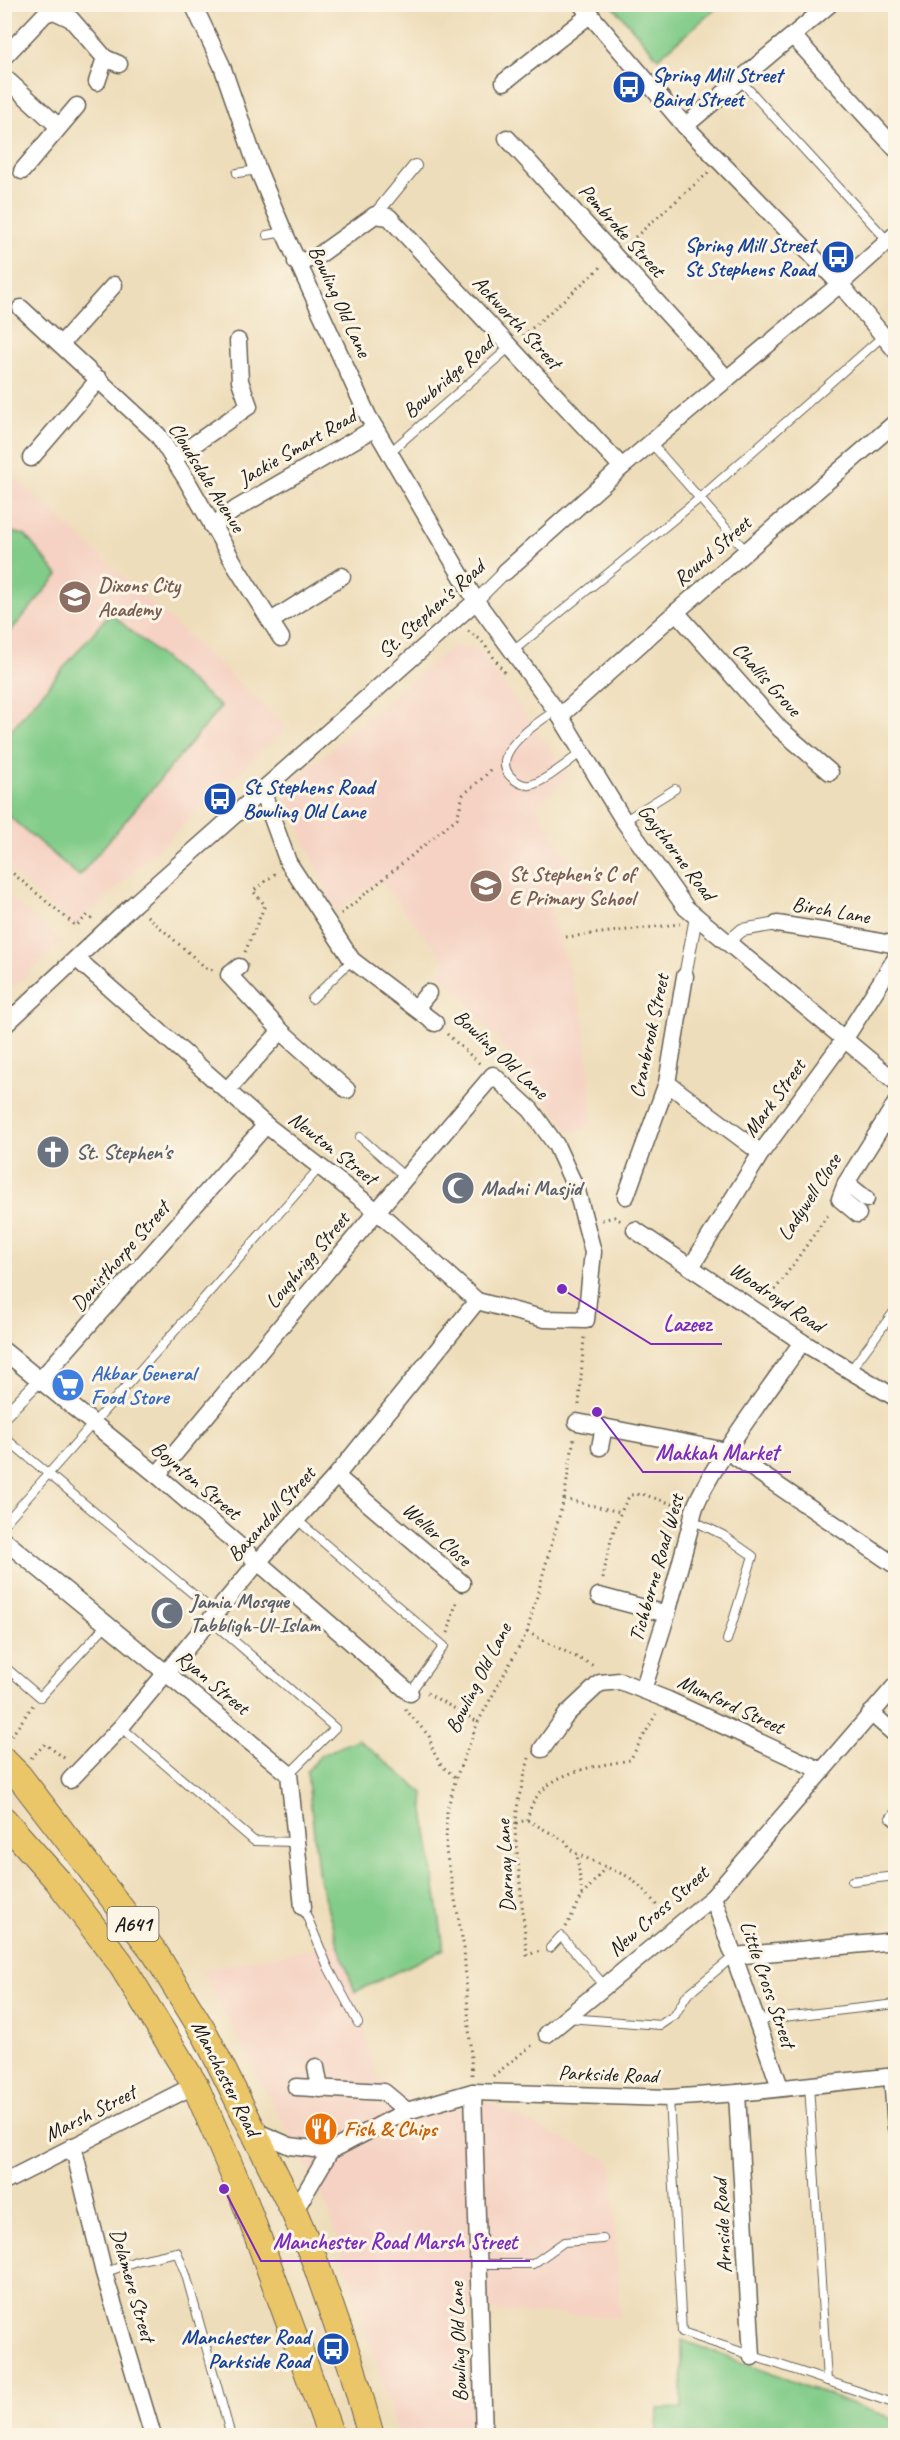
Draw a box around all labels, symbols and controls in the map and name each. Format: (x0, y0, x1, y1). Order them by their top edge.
place label: Spring Mill Street Baird Street (652, 62, 785, 112)
bus stop icon: Spring Mill Street Baird Street (611, 69, 647, 105)
street label: Pembroke Street (573, 178, 672, 284)
place label: Spring Mill Street St Stephens Road (684, 232, 819, 282)
bus stop icon: Spring Mill Street St Stephens Road (820, 239, 856, 275)
street label: Bowling Old Lane (303, 241, 378, 362)
street label: Ackworth Street (467, 270, 569, 377)
street label: Bowbridge Road (397, 329, 501, 424)
street label: Jackie Smart Road (233, 401, 363, 492)
street label: Cloudsdale Avenue (163, 417, 252, 539)
street label: Round Street (668, 509, 758, 592)
street label: St. Stephen's Road (372, 552, 493, 664)
place label: Dixons City Academy (98, 572, 182, 622)
school or university icon: Dixons City Academy (57, 579, 93, 615)
street label: Challis Grove (727, 636, 809, 723)
place label: St Stephens Road Bowling Old Lane (243, 774, 377, 824)
bus stop icon: St Stephens Road Bowling Old Lane (202, 781, 238, 817)
street label: Gaythorne Road (632, 799, 723, 908)
place label: St Stephen's C of E Primary School (509, 861, 639, 911)
school or university icon: St Stephen's C of E Primary School (468, 868, 504, 904)
street label: Birch Lane (790, 890, 873, 930)
street label: Cranbrook Street (623, 970, 675, 1100)
street label: Bowling Old Lane (448, 1004, 555, 1105)
street label: Mark Street (737, 1052, 812, 1142)
street label: Newton Street (284, 1105, 385, 1192)
church icon: St. Stephen's (35, 1134, 71, 1170)
place label: St. Stephen's (76, 1139, 175, 1165)
street label: Ladywell Close (771, 1147, 848, 1245)
mosque icon: Madni Masjid (440, 1170, 476, 1206)
place label: Madni Masjid (481, 1175, 585, 1201)
street label: Donisthorpe Street (65, 1193, 177, 1316)
street label: Loughrigg Street (259, 1205, 356, 1314)
street label: Woodroyd Road (725, 1256, 832, 1340)
callout: Lazeez (651, 1304, 722, 1344)
text: Lazeez (663, 1310, 714, 1338)
place label: Akbar General Food Store (91, 1360, 200, 1410)
supermarket icon: Akbar General Food Store (50, 1367, 86, 1403)
callout: Makkah Market (643, 1432, 791, 1472)
street label: Boynton Street (146, 1435, 248, 1526)
text: Makkah Market (656, 1439, 782, 1467)
street label: Baxandall Street (221, 1459, 322, 1567)
street label: Tichborne Road West (623, 1489, 690, 1645)
street label: Weller Close (397, 1496, 478, 1573)
place label: Jamia Mosque Tabbligh-Ul-Islam (188, 1588, 321, 1638)
mosque icon: Jamia Mosque Tabbligh-Ul-Islam (149, 1595, 185, 1631)
street label: Bowling Old Lane (439, 1618, 517, 1737)
street label: Ryan Street (171, 1644, 256, 1721)
street label: Mumford Street (674, 1668, 790, 1741)
street label: Darnay Lane (489, 1817, 520, 1913)
street label: New Cross Street (602, 1859, 715, 1962)
road number: A641 (108, 1907, 158, 1941)
street label: Little Cross Street (734, 1917, 803, 2054)
street label: Manchester Road (186, 2016, 268, 2143)
street label: Parkside Road (558, 2059, 662, 2089)
street label: Marsh Street (40, 2078, 143, 2147)
restaurant icon: Fish & Chips (303, 2111, 339, 2147)
place label: Fish & Chips (344, 2116, 439, 2142)
street label: Arnside Road (706, 2174, 737, 2274)
callout: Manchester Road Marsh Street (261, 2221, 530, 2261)
street label: Delamere Street (104, 2226, 162, 2347)
text: Manchester Road Marsh Street (273, 2228, 520, 2256)
street label: Bowling Old Lane (443, 2280, 473, 2402)
place label: Manchester Road Parkside Road (182, 2324, 314, 2374)
bus stop icon: Manchester Road Parkside Road (315, 2331, 351, 2367)

